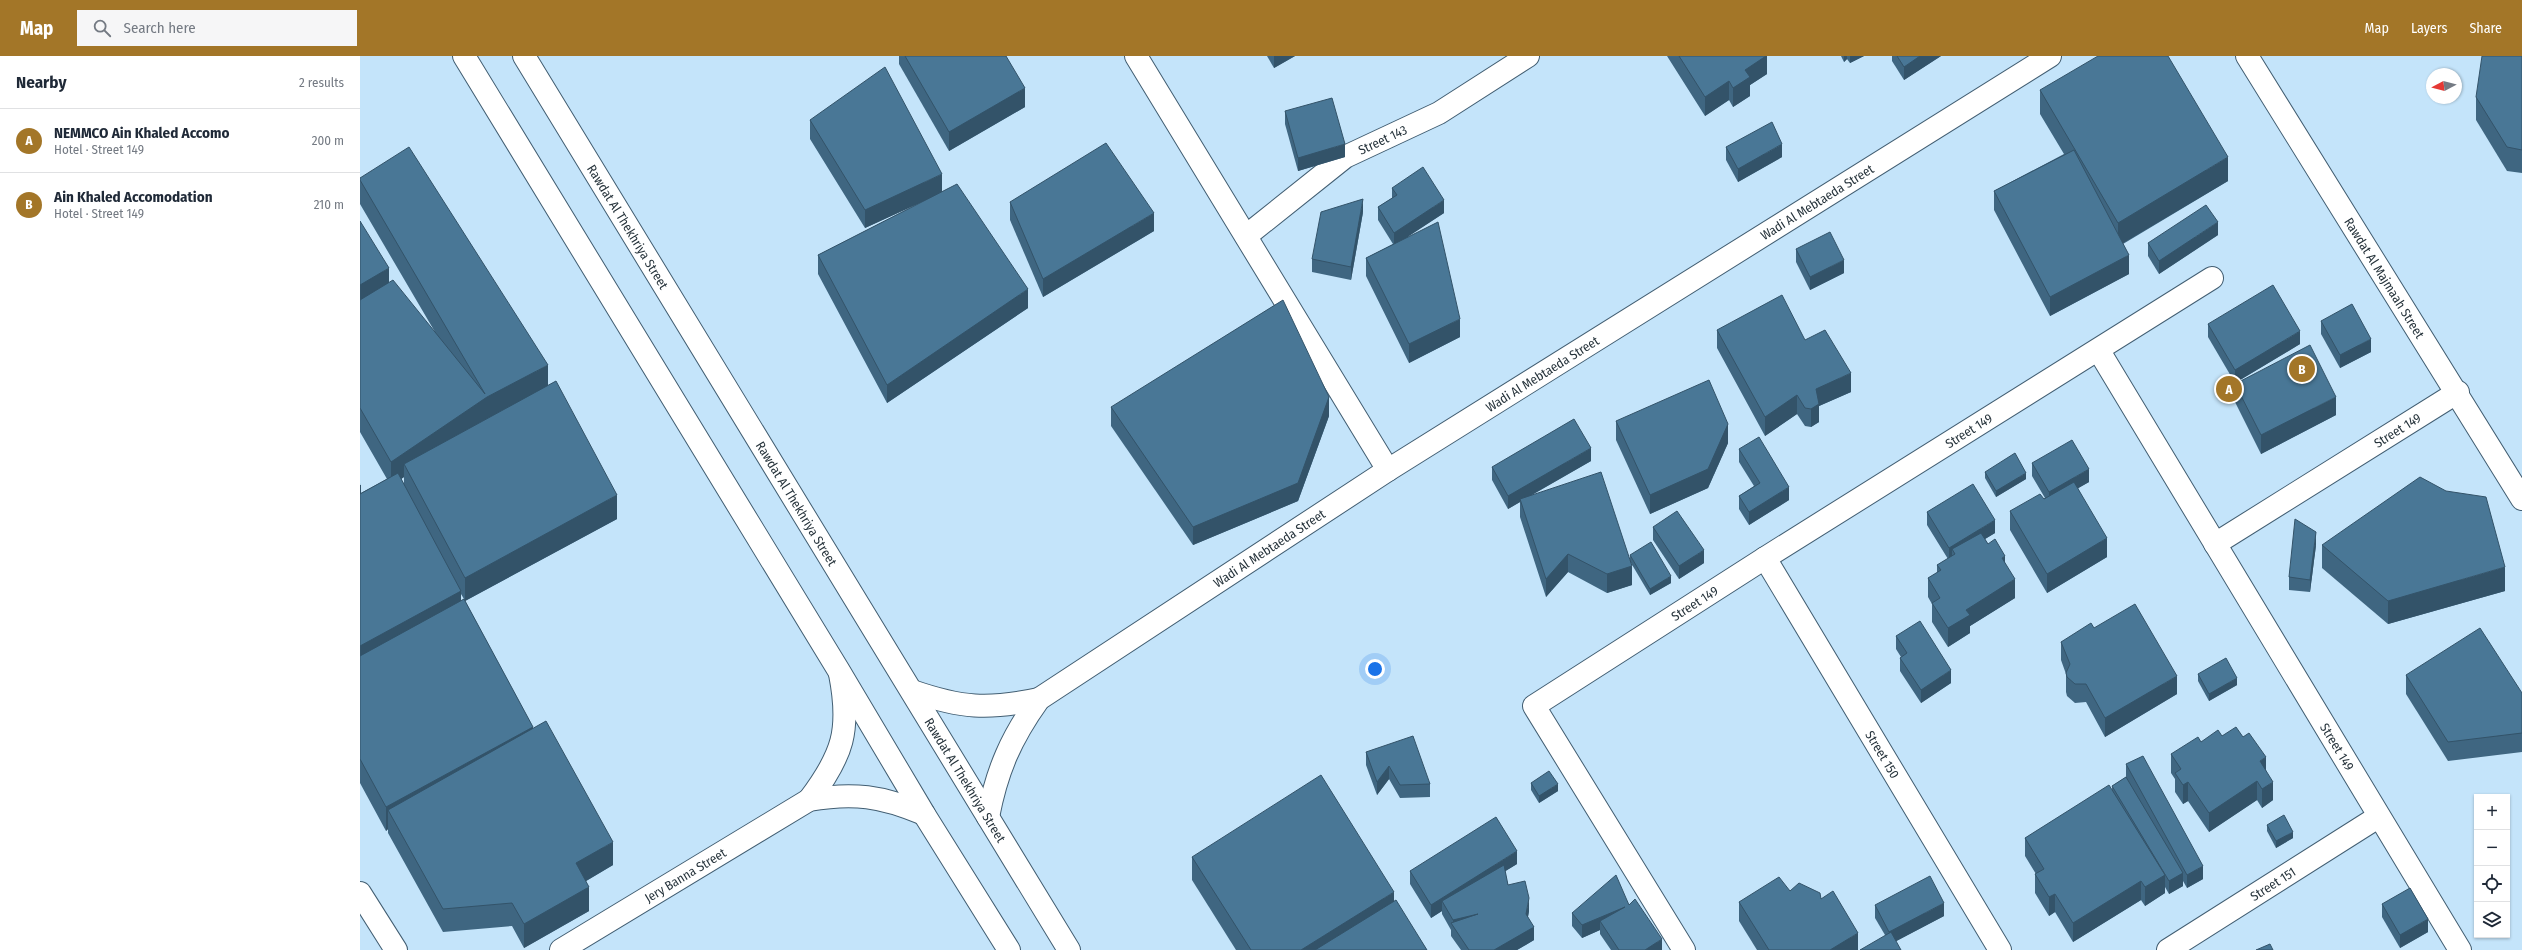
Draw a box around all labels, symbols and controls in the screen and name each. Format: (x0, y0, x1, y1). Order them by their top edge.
search box (77, 10, 357, 46)
text: Map (20, 17, 53, 40)
icon: search (91, 17, 113, 39)
text: Search here (123, 19, 196, 37)
text: Map (2365, 20, 2389, 37)
text: Layers (2411, 20, 2447, 37)
text: Share (2469, 20, 2502, 37)
north arrow (2426, 68, 2462, 104)
text: Nearby (16, 72, 67, 93)
text: 2 results (299, 75, 344, 90)
street label: Street 143 (1356, 122, 1409, 157)
text: NEMMCO Ain Khaled Accomo (54, 124, 230, 142)
text: A (25, 133, 33, 148)
text: 200 m (312, 133, 344, 148)
text: Hotel · Street 149 (54, 142, 144, 157)
street label: Wadi Al Mebtaeda Street (1758, 160, 1877, 243)
street label: Rawdat Al Thekhriya Street (584, 162, 672, 292)
text: Ain Khaled Accomodation (54, 188, 213, 206)
text: B (25, 197, 33, 212)
text: 210 m (314, 197, 344, 212)
text: Hotel · Street 149 (54, 206, 144, 221)
street label: Rawdat Al Majmaah Street (2342, 215, 2428, 341)
street label: Wadi Al Mebtaeda Street (1483, 332, 1602, 415)
pin: B (2289, 354, 2315, 384)
pin: A (2216, 374, 2242, 404)
street label: Street 149 (1942, 410, 1995, 451)
street label: Street 149 (2371, 410, 2424, 450)
street label: Rawdat Al Thekhriya Street (753, 438, 841, 569)
street label: Wadi Al Mebtaeda Street (1211, 506, 1328, 590)
street label: Street 149 (1668, 583, 1721, 624)
your location (1365, 659, 1385, 679)
street label: Rawdat Al Thekhriya Street (922, 715, 1009, 846)
street label: Street 149 (2317, 720, 2357, 773)
street label: Street 150 (1863, 728, 1903, 781)
map controls (2474, 794, 2510, 938)
button: + (2474, 794, 2510, 830)
button: − (2474, 830, 2510, 866)
street label: Jery Banna Street (642, 844, 729, 905)
street label: Street 151 (2247, 864, 2298, 904)
button: locate (2474, 866, 2510, 902)
button: layers (2474, 902, 2510, 938)

